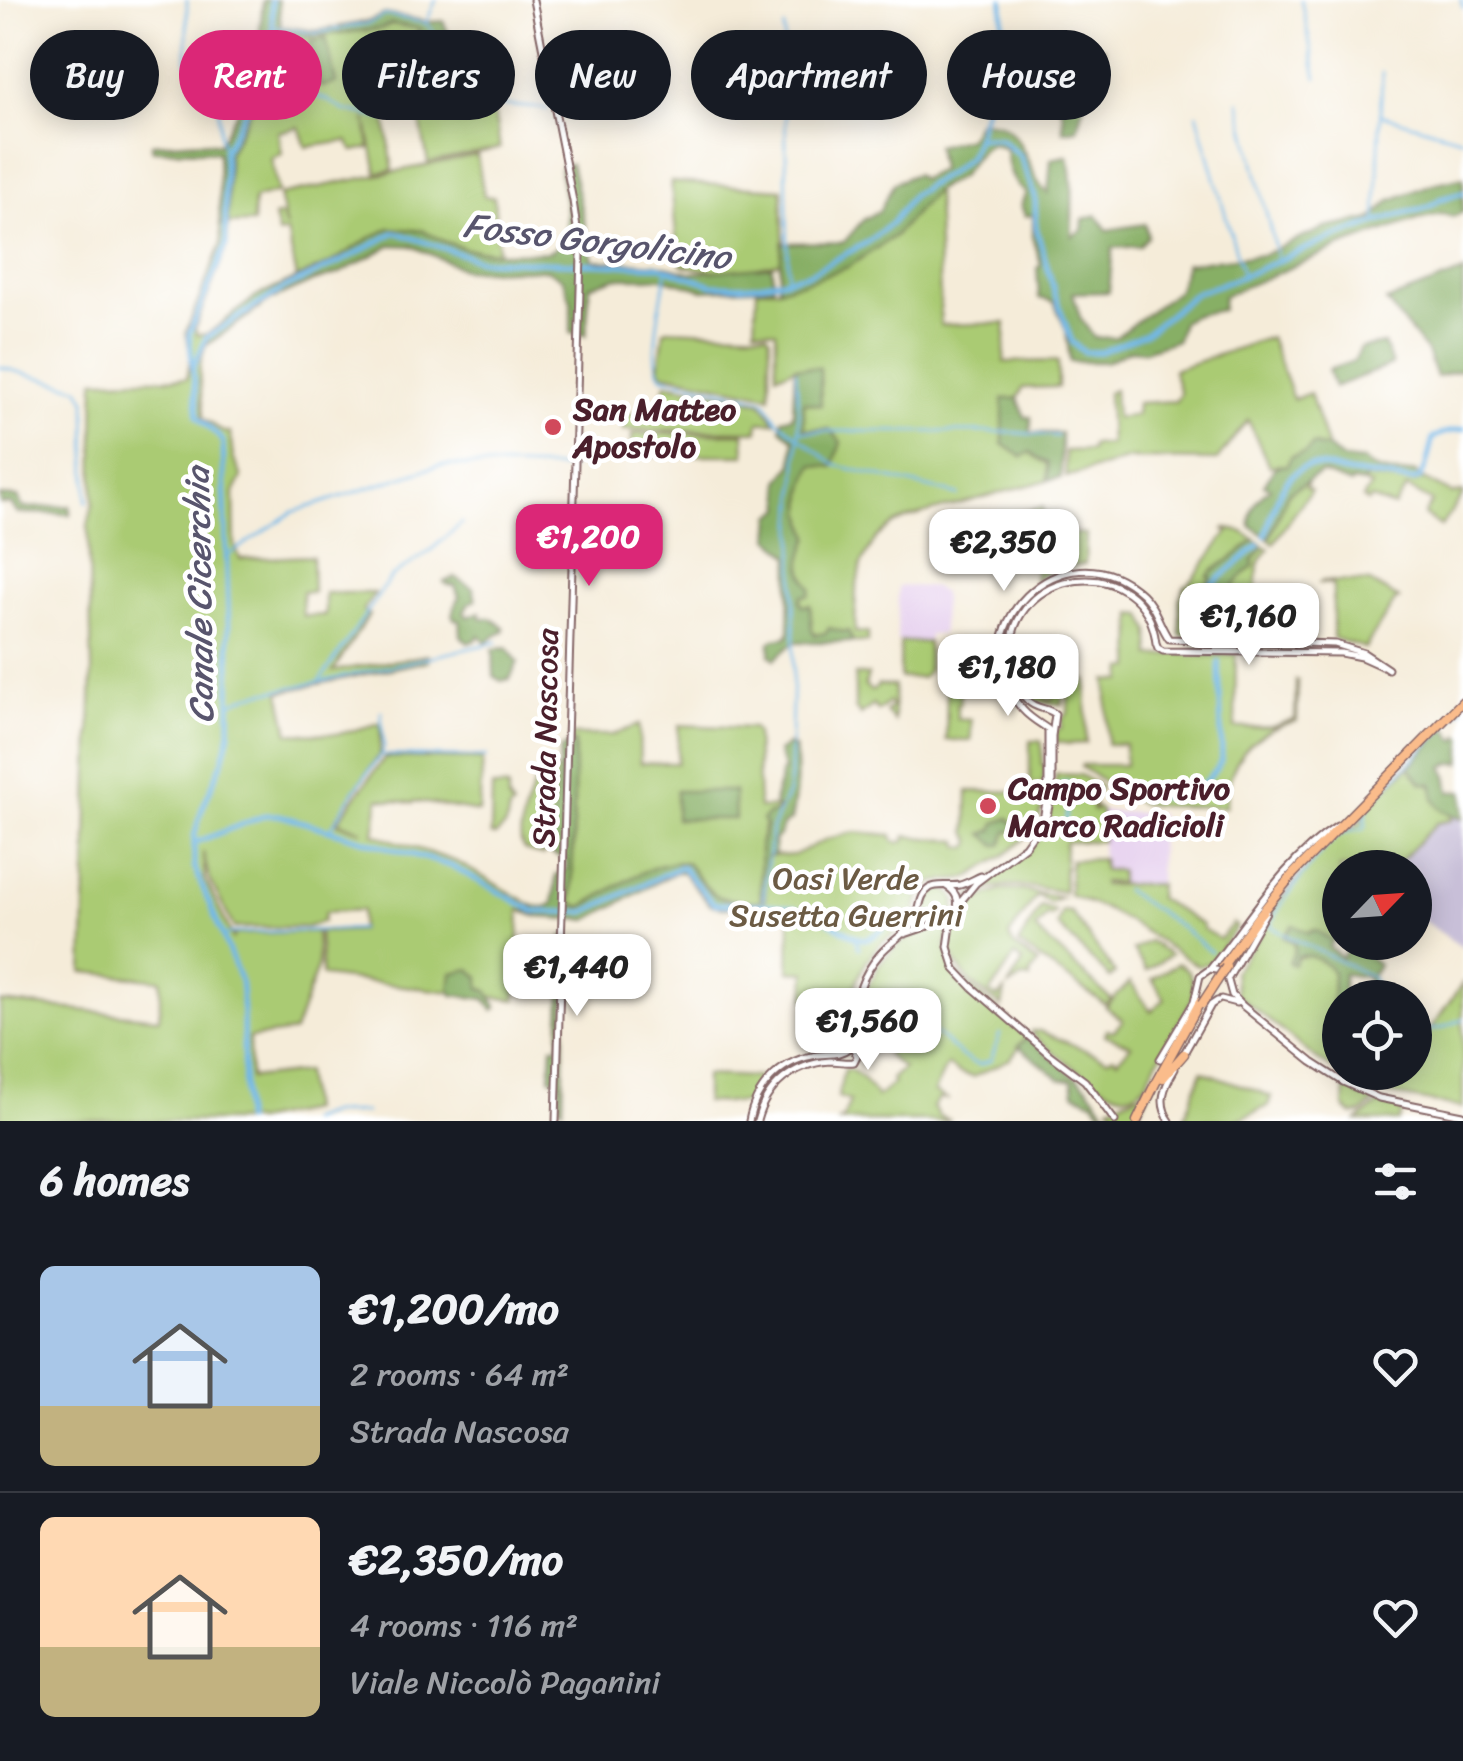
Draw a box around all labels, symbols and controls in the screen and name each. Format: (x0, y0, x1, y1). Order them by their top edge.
chip: Buy (30, 30, 159, 120)
chip: Rent (179, 30, 322, 120)
chip: Filters (342, 30, 515, 120)
chip: New (535, 30, 671, 120)
chip: Apartment (691, 30, 927, 120)
chip: House (947, 30, 1111, 120)
water label: Fosso Gorgolicino (460, 194, 737, 289)
place label: San Matteo Apostolo (571, 381, 737, 475)
marker: San Matteo Apostolo (542, 416, 564, 438)
water label: Canale Cicerchia (166, 464, 232, 724)
pin: €1,200 (508, 504, 670, 589)
text: €1,200 (538, 508, 640, 565)
pin: €2,350 (923, 509, 1085, 594)
text: €2,350 (951, 513, 1057, 570)
pin: €1,160 (1168, 583, 1330, 668)
text: €1,160 (1201, 587, 1297, 644)
street label: Strada Nascosa (515, 627, 576, 848)
pin: €1,180 (927, 634, 1089, 719)
text: €1,180 (960, 638, 1056, 695)
place label: Campo Sportivo Marco Radicioli (1007, 760, 1231, 854)
marker: Campo Sportivo Marco Radicioli (977, 795, 999, 817)
park label: Oasi Verde Susetta Guerrini (729, 850, 964, 944)
north arrow (1322, 850, 1432, 960)
map controls (1322, 850, 1432, 1090)
pin: €1,440 (496, 934, 658, 1019)
text: €1,440 (525, 938, 629, 995)
button: locate (1322, 980, 1432, 1090)
pin: €1,560 (787, 988, 949, 1073)
text: €1,560 (817, 992, 919, 1049)
text: 6 homes (40, 1144, 189, 1218)
icon: filters (1368, 1154, 1423, 1209)
text: €1,200/mo (350, 1272, 559, 1346)
icon: home (120, 1306, 240, 1426)
icon: heart (1368, 1339, 1423, 1394)
text: 2 rooms · 64 m² (350, 1346, 569, 1403)
text: Strada Nascosa (350, 1403, 569, 1460)
text: €2,350/mo (350, 1523, 563, 1597)
icon: home (120, 1557, 240, 1677)
icon: heart (1368, 1590, 1423, 1645)
text: 4 rooms · 116 m² (350, 1597, 578, 1654)
text: Viale Niccolò Paganini (350, 1654, 660, 1711)

